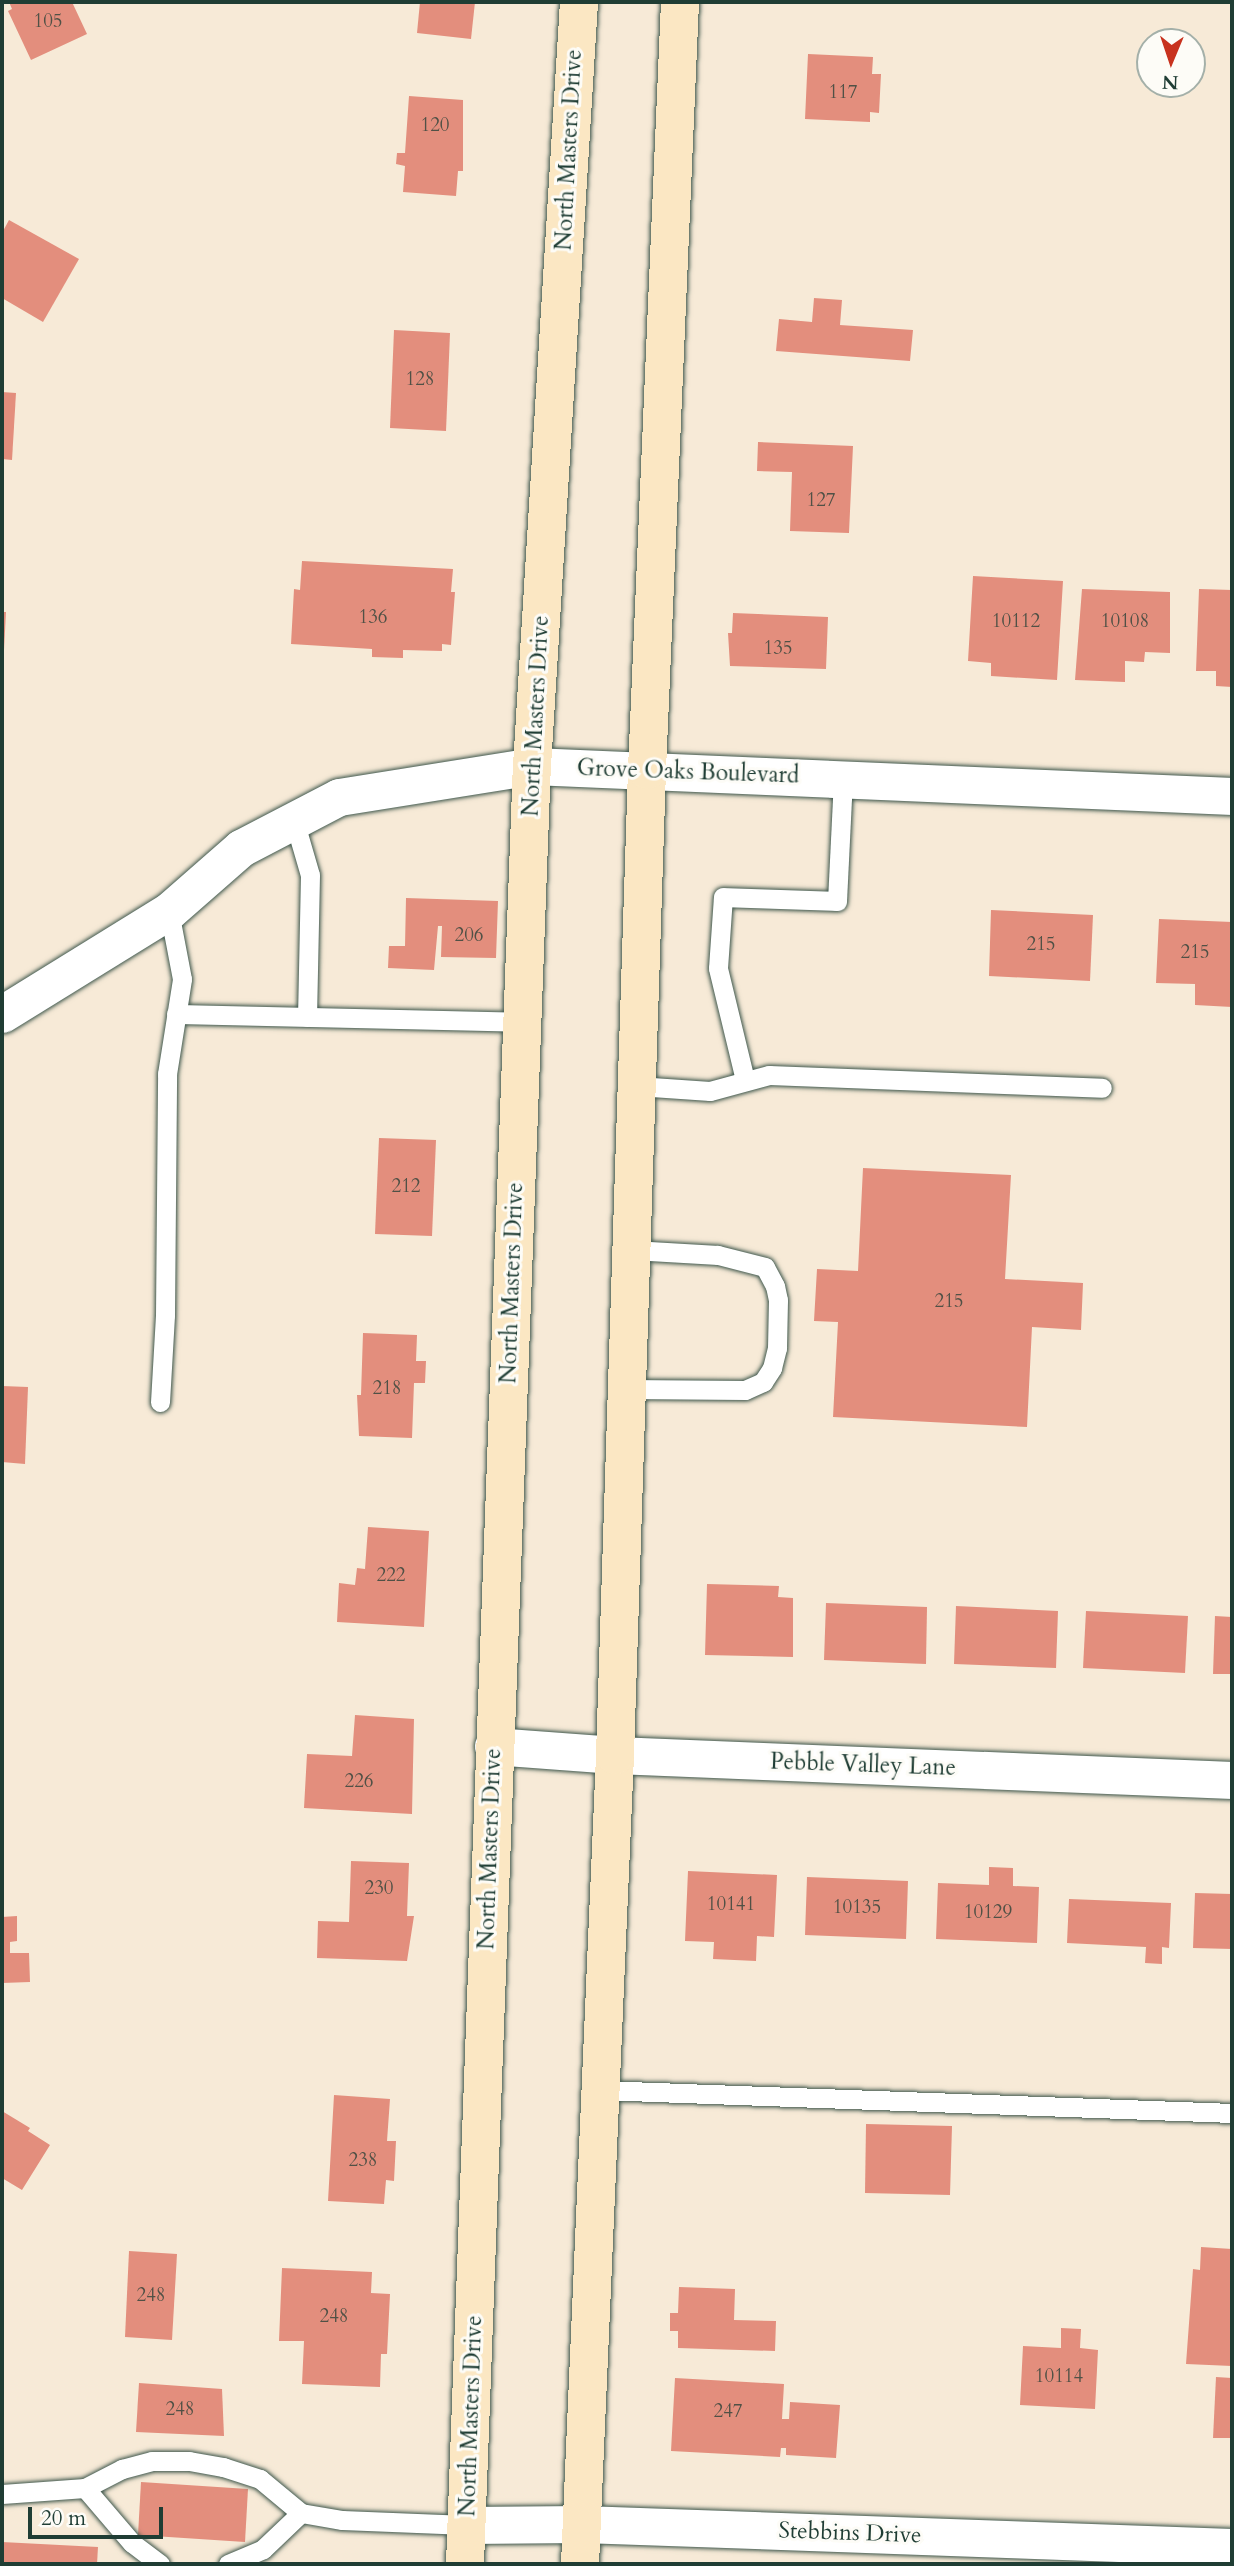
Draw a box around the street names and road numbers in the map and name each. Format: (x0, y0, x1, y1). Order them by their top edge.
street label: North Masters Drive (550, 49, 588, 251)
street label: North Masters Drive (517, 615, 555, 817)
street label: Grove Oaks Boulevard (576, 754, 800, 790)
street label: North Masters Drive (495, 1182, 529, 1384)
street label: North Masters Drive (473, 1748, 507, 1950)
street label: Pebble Valley Lane (770, 1748, 956, 1782)
street label: North Masters Drive (454, 2315, 488, 2517)
street label: Stebbins Drive (778, 2517, 922, 2549)

